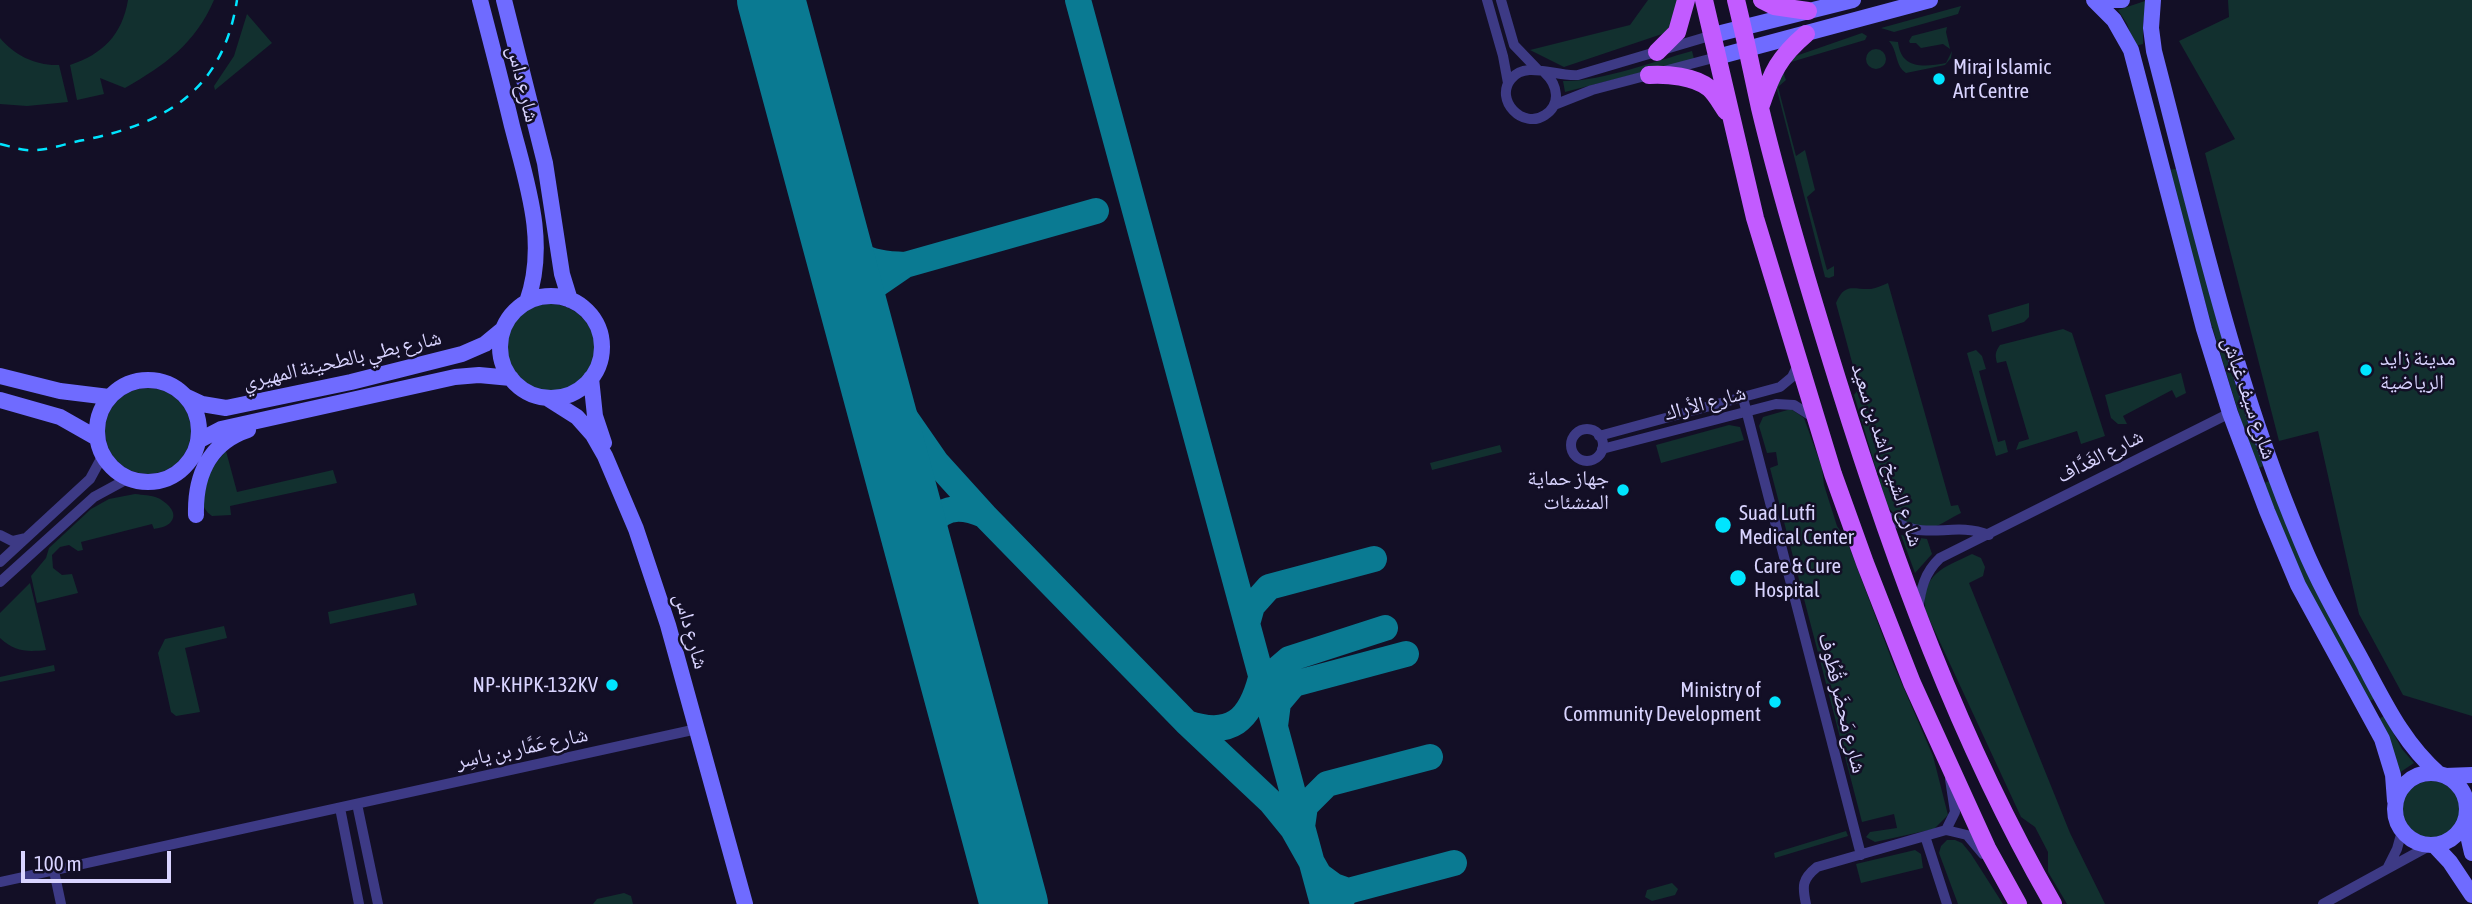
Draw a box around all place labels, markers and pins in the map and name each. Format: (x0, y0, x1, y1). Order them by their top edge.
place label: Miraj Islamic Art Centre (1953, 54, 2051, 104)
marker: Miraj Islamic Art Centre (1931, 71, 1947, 87)
place label: مدينة زايد الرياضية (2380, 345, 2455, 395)
marker: مدينة زايد الرياضية (2358, 362, 2374, 378)
place label: جهاز حماية المنشئات (1527, 465, 1609, 515)
marker: جهاز حماية المنشئات (1615, 482, 1631, 498)
place label: Suad Lutfi Medical Center (1739, 500, 1854, 550)
marker: Suad Lutfi Medical Center (1713, 515, 1733, 535)
place label: Care & Cure Hospital (1754, 553, 1841, 603)
marker: Care & Cure Hospital (1728, 568, 1748, 588)
place label: NP-KHPK-132KV (473, 672, 598, 698)
marker: NP-KHPK-132KV (604, 677, 620, 693)
place label: Ministry of Community Development (1564, 677, 1761, 727)
marker: Ministry of Community Development (1767, 694, 1783, 710)

